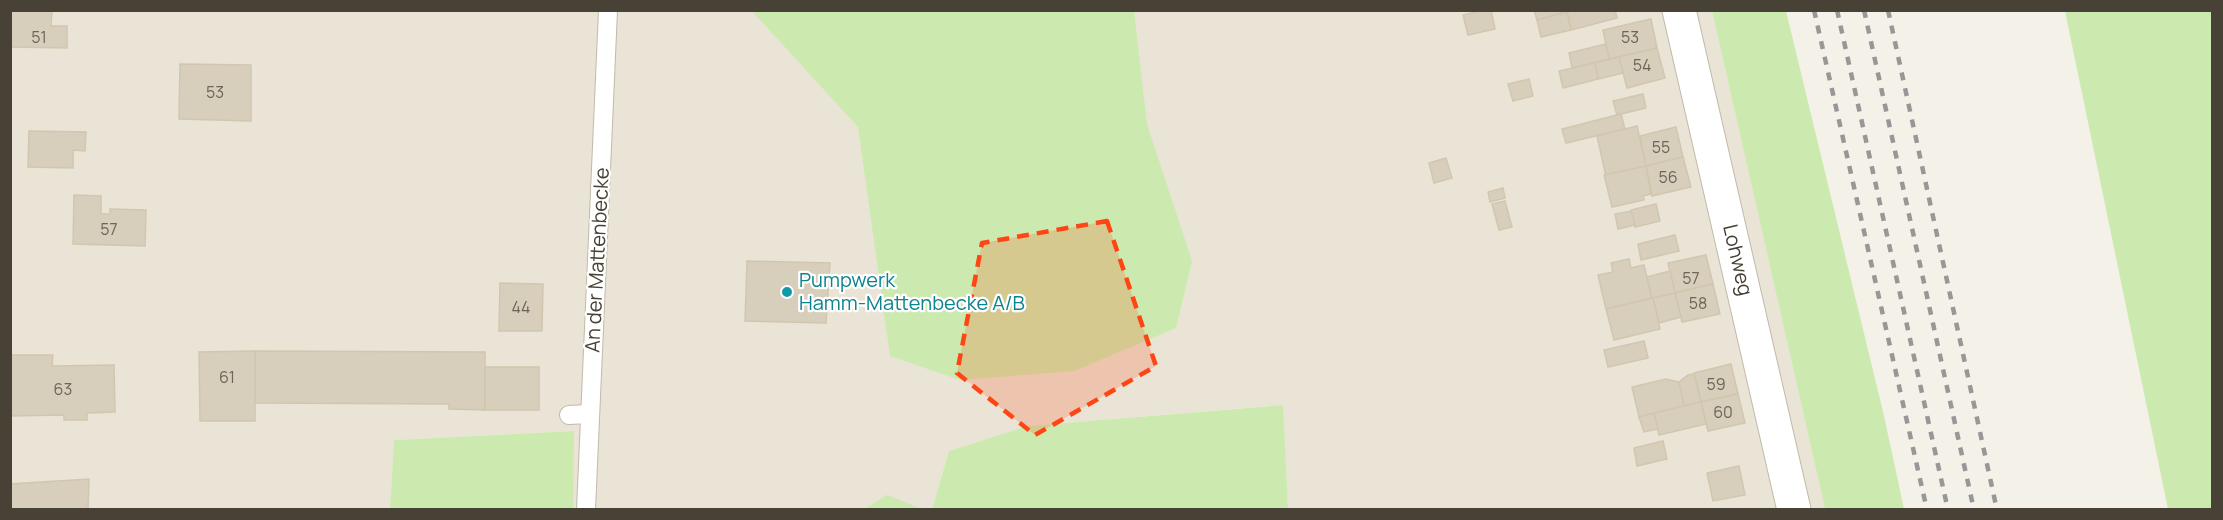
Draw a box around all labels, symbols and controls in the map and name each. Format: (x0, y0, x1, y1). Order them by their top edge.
house number: 51 (31, 26, 47, 48)
house number: 53 (1621, 26, 1639, 48)
house number: 54 (1633, 54, 1651, 76)
house number: 53 (206, 81, 224, 103)
house number: 55 (1652, 136, 1670, 158)
house number: 56 (1658, 166, 1678, 188)
street label: An der Mattenbecke (578, 167, 615, 353)
house number: 57 (100, 218, 118, 240)
street label: Lohweg (1717, 222, 1760, 298)
place label: Pumpwerk Hamm-Mattenbecke A/B (799, 266, 1025, 316)
house number: 57 (1682, 267, 1700, 289)
marker: Pumpwerk Hamm-Mattenbecke A/B (780, 285, 794, 299)
house number: 58 (1689, 292, 1707, 314)
house number: 44 (511, 296, 531, 318)
house number: 61 (219, 366, 235, 388)
house number: 59 (1706, 373, 1726, 395)
house number: 63 (54, 378, 72, 400)
house number: 60 (1713, 401, 1733, 423)

